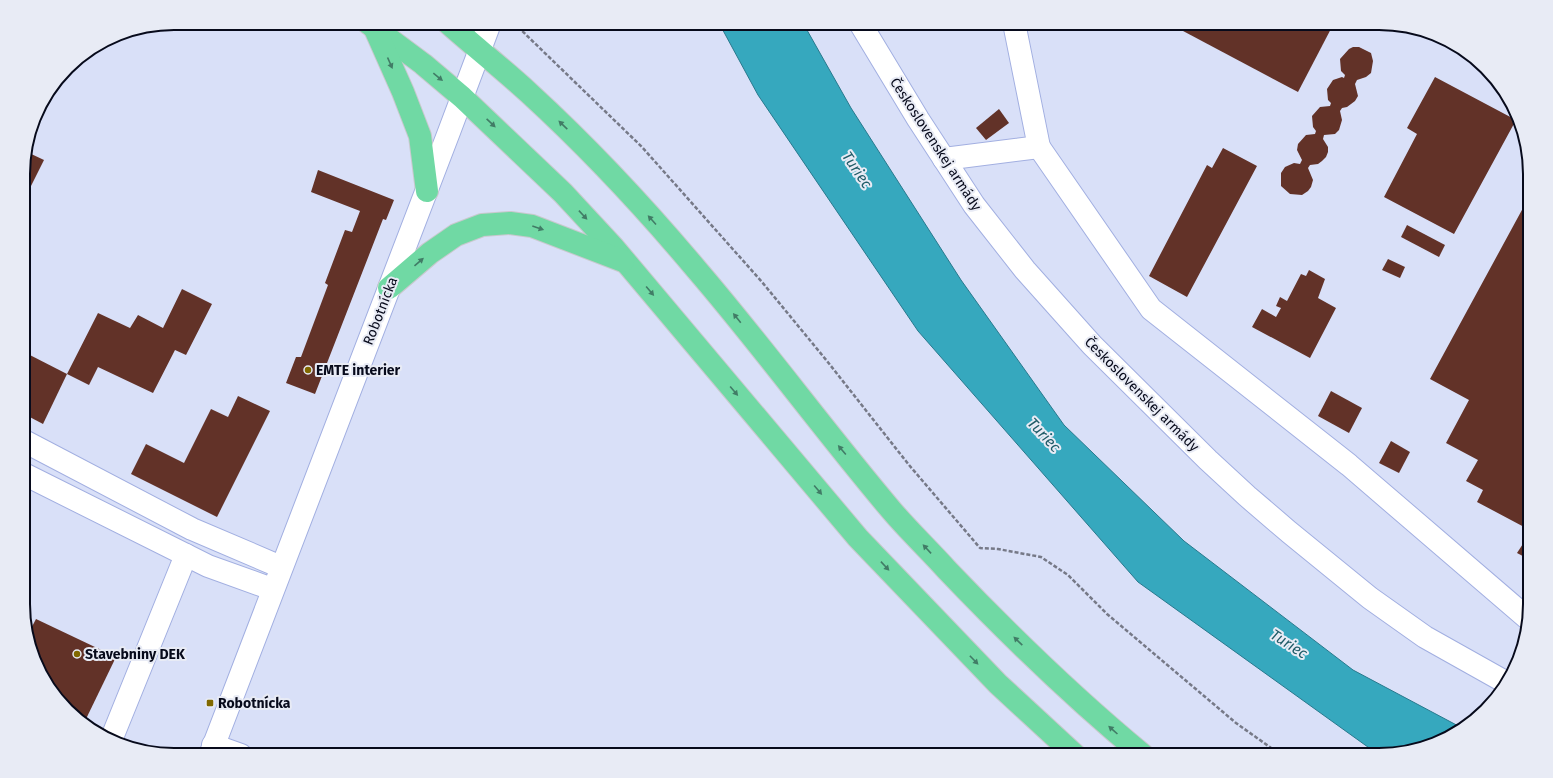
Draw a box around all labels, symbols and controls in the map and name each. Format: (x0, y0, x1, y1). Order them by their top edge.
one-way arrow (387, 57, 393, 69)
one-way arrow (433, 72, 444, 81)
street label: Československej armády (886, 74, 986, 214)
one-way arrow (486, 119, 496, 128)
one-way arrow (558, 120, 568, 130)
water label: Turiec (838, 148, 876, 193)
one-way arrow (578, 210, 588, 220)
one-way arrow (648, 214, 657, 225)
one-way arrow (532, 225, 544, 231)
one-way arrow (414, 258, 424, 267)
street label: Robotnícka (360, 275, 401, 348)
one-way arrow (645, 286, 654, 297)
one-way arrow (733, 313, 741, 323)
street label: Československej armády (1081, 333, 1203, 455)
place label: EMTE interier (316, 362, 401, 379)
marker: EMTE interier (303, 365, 313, 375)
one-way arrow (729, 385, 738, 396)
water label: Turiec (1024, 414, 1065, 457)
one-way arrow (837, 445, 846, 456)
one-way arrow (813, 484, 822, 495)
one-way arrow (923, 544, 932, 553)
one-way arrow (880, 561, 890, 571)
water label: Turiec (1267, 625, 1312, 663)
one-way arrow (1013, 636, 1023, 646)
place label: Stavebniny DEK (85, 646, 186, 663)
marker: Stavebniny DEK (72, 649, 82, 659)
one-way arrow (970, 655, 979, 665)
place label: Robotnícka (218, 695, 291, 712)
marker: Robotnícka (205, 698, 215, 708)
one-way arrow (1108, 725, 1118, 734)

